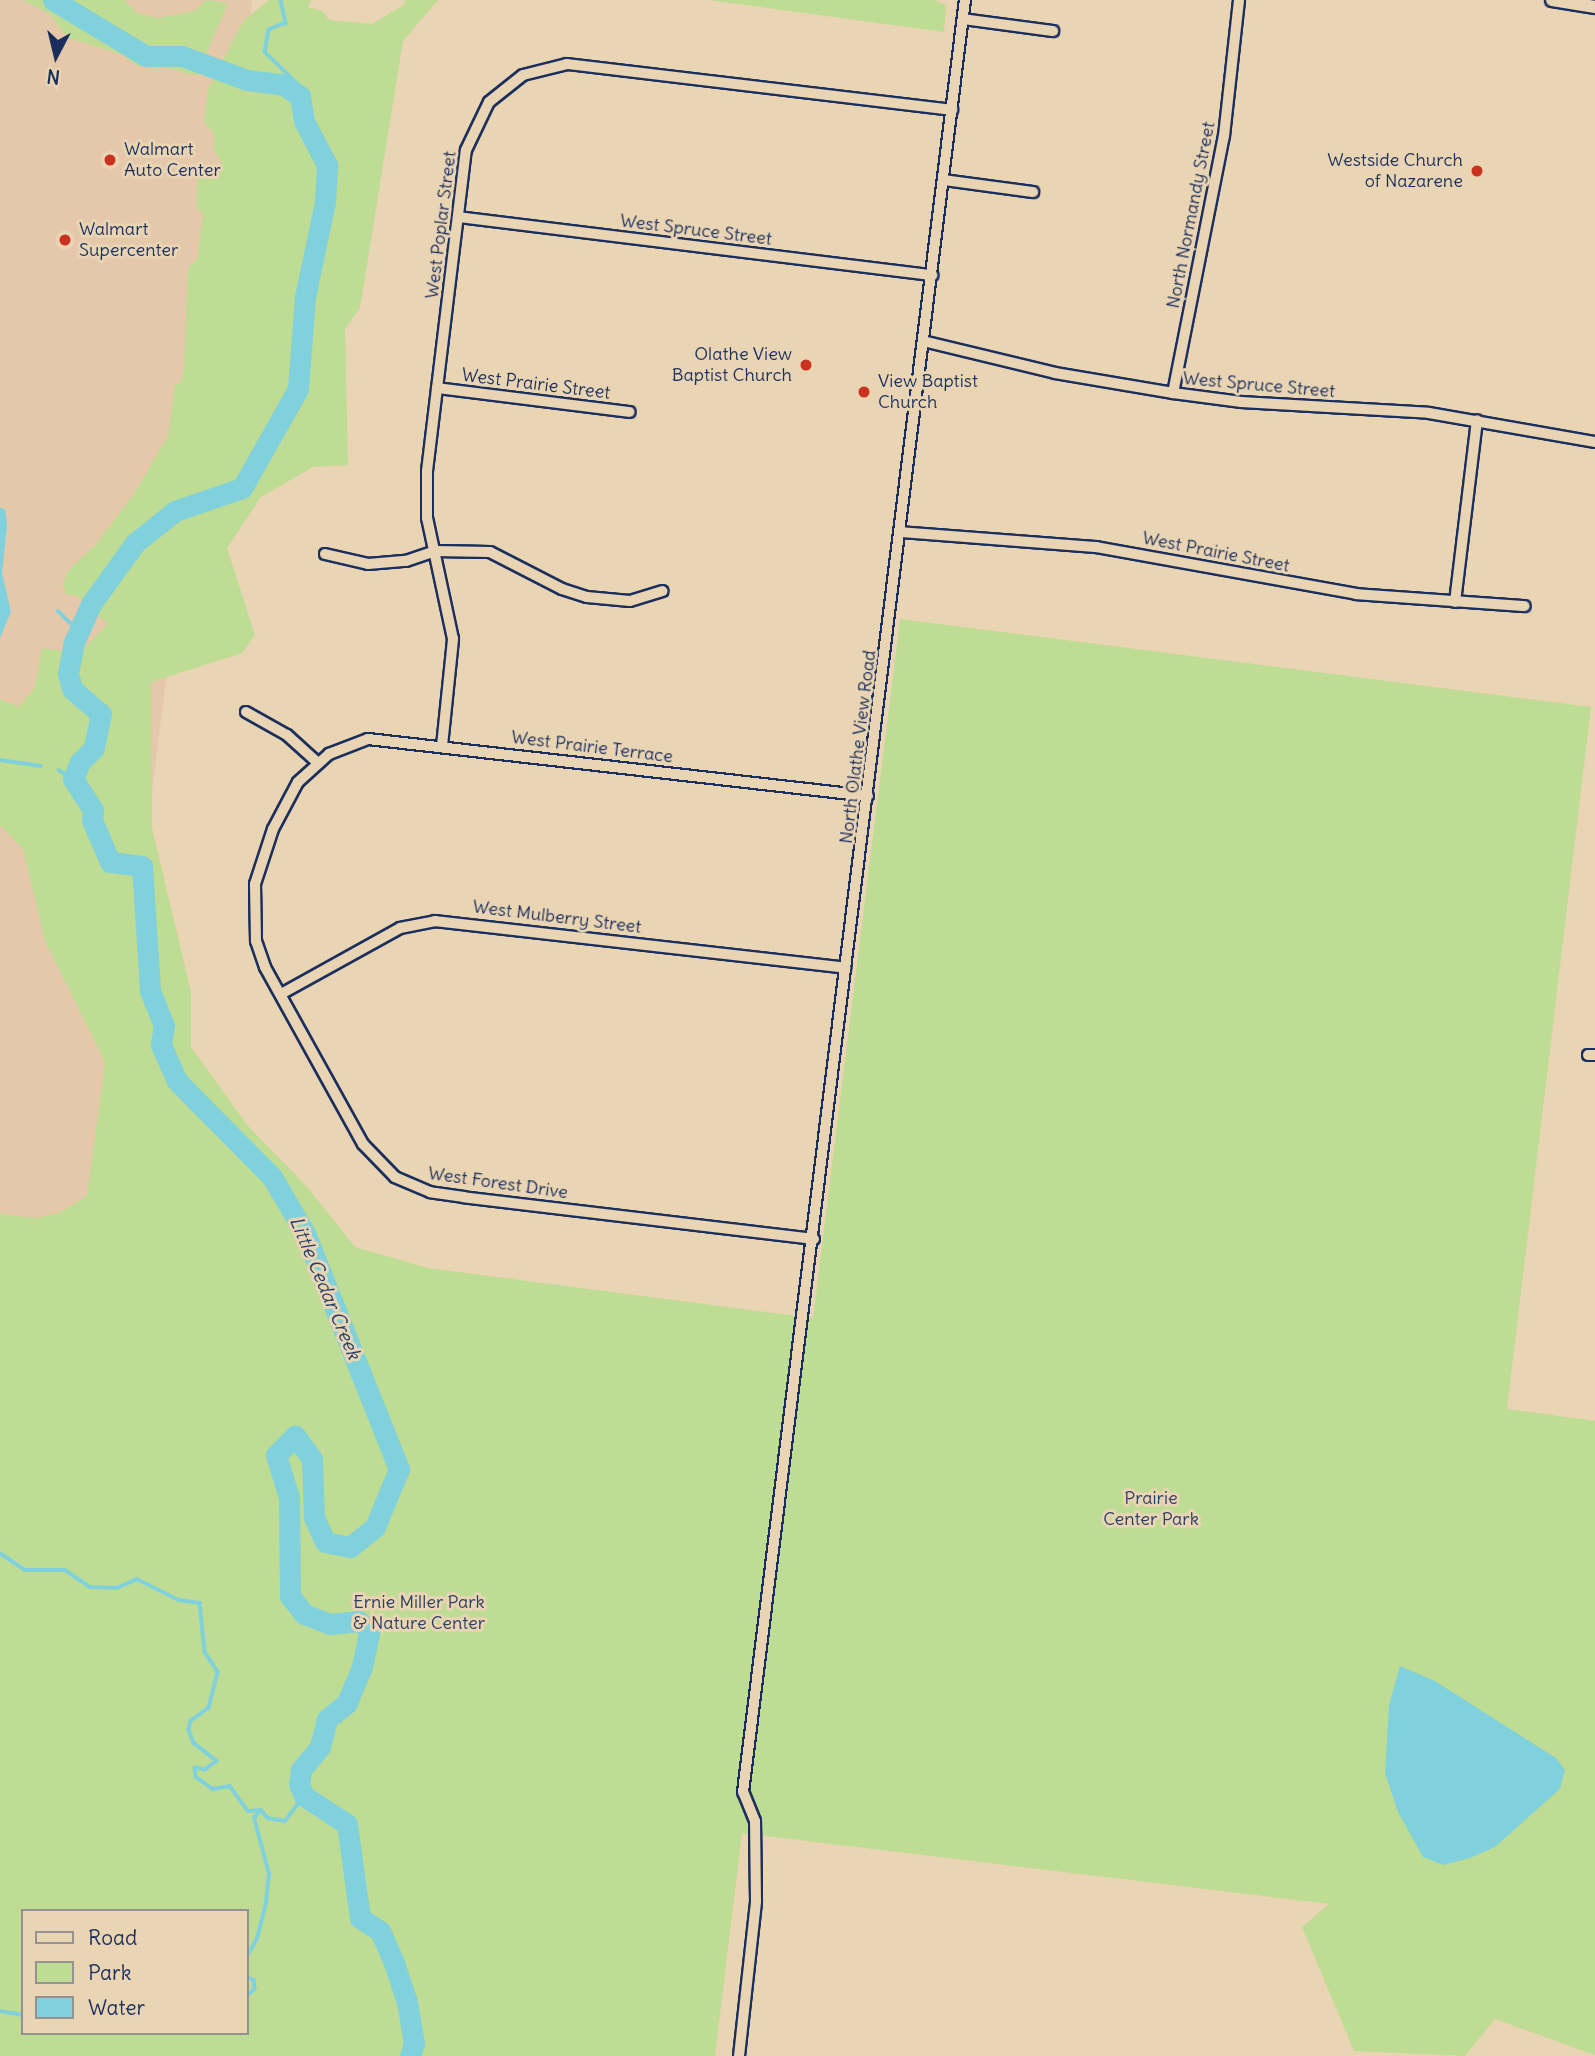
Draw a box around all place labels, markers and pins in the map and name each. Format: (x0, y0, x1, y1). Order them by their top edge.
place label: Walmart Auto Center (124, 139, 221, 182)
place label: Westside Church of Nazarene (1327, 150, 1463, 192)
marker: Walmart Auto Center (102, 152, 118, 168)
marker: Westside Church of Nazarene (1469, 163, 1485, 179)
place label: Walmart Supercenter (79, 219, 178, 262)
marker: Walmart Supercenter (57, 232, 73, 248)
place label: Olathe View Baptist Church (672, 344, 792, 386)
marker: Olathe View Baptist Church (798, 357, 814, 373)
place label: View Baptist Church (878, 371, 978, 414)
marker: View Baptist Church (856, 384, 872, 400)

